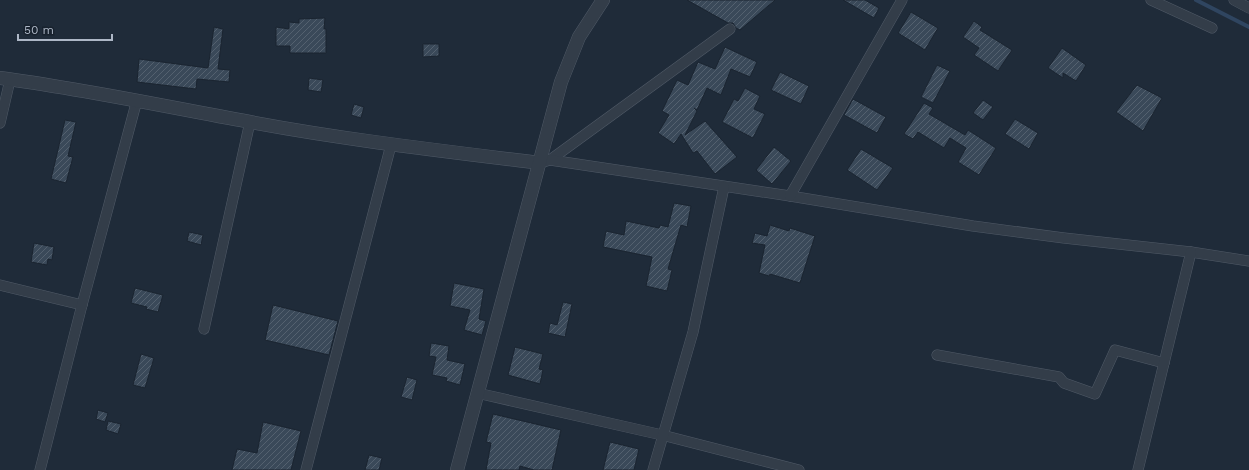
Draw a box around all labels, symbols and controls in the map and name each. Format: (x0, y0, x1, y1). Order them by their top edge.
scale bar (18, 16, 112, 42)
text: 50 m (24, 23, 54, 37)

